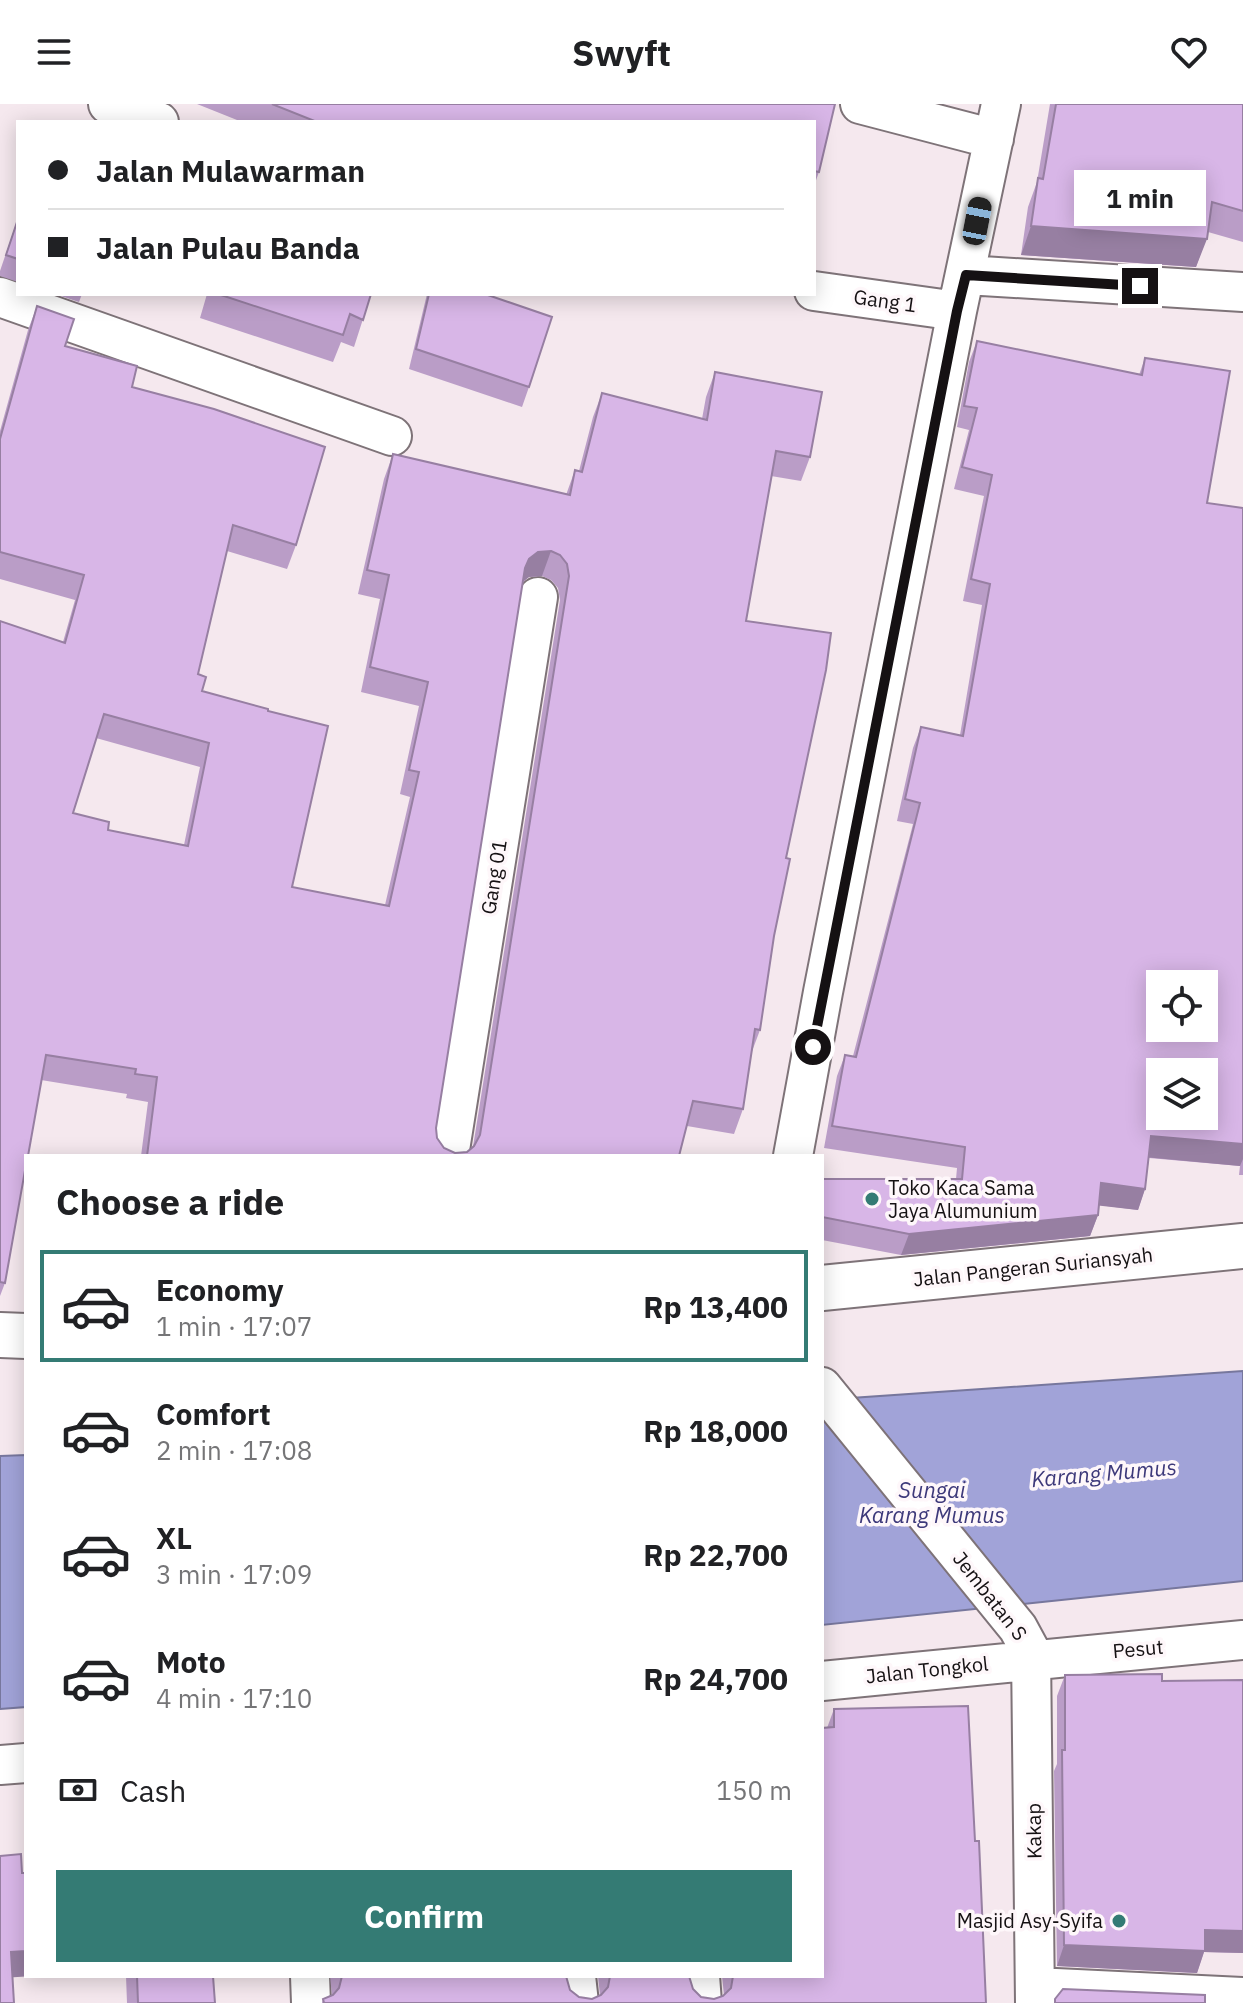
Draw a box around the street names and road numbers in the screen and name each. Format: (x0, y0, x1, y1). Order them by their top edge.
street label: Gang 1 (852, 283, 918, 318)
street label: Gang 01 (474, 838, 513, 916)
street label: Jalan Pangeran Suriansyah (912, 1240, 1154, 1293)
street label: Jembatan S (947, 1545, 1034, 1646)
street label: Pesut (1111, 1633, 1164, 1664)
street label: Jalan Tongkol (864, 1650, 990, 1689)
street label: Kakap (1020, 1803, 1047, 1859)

